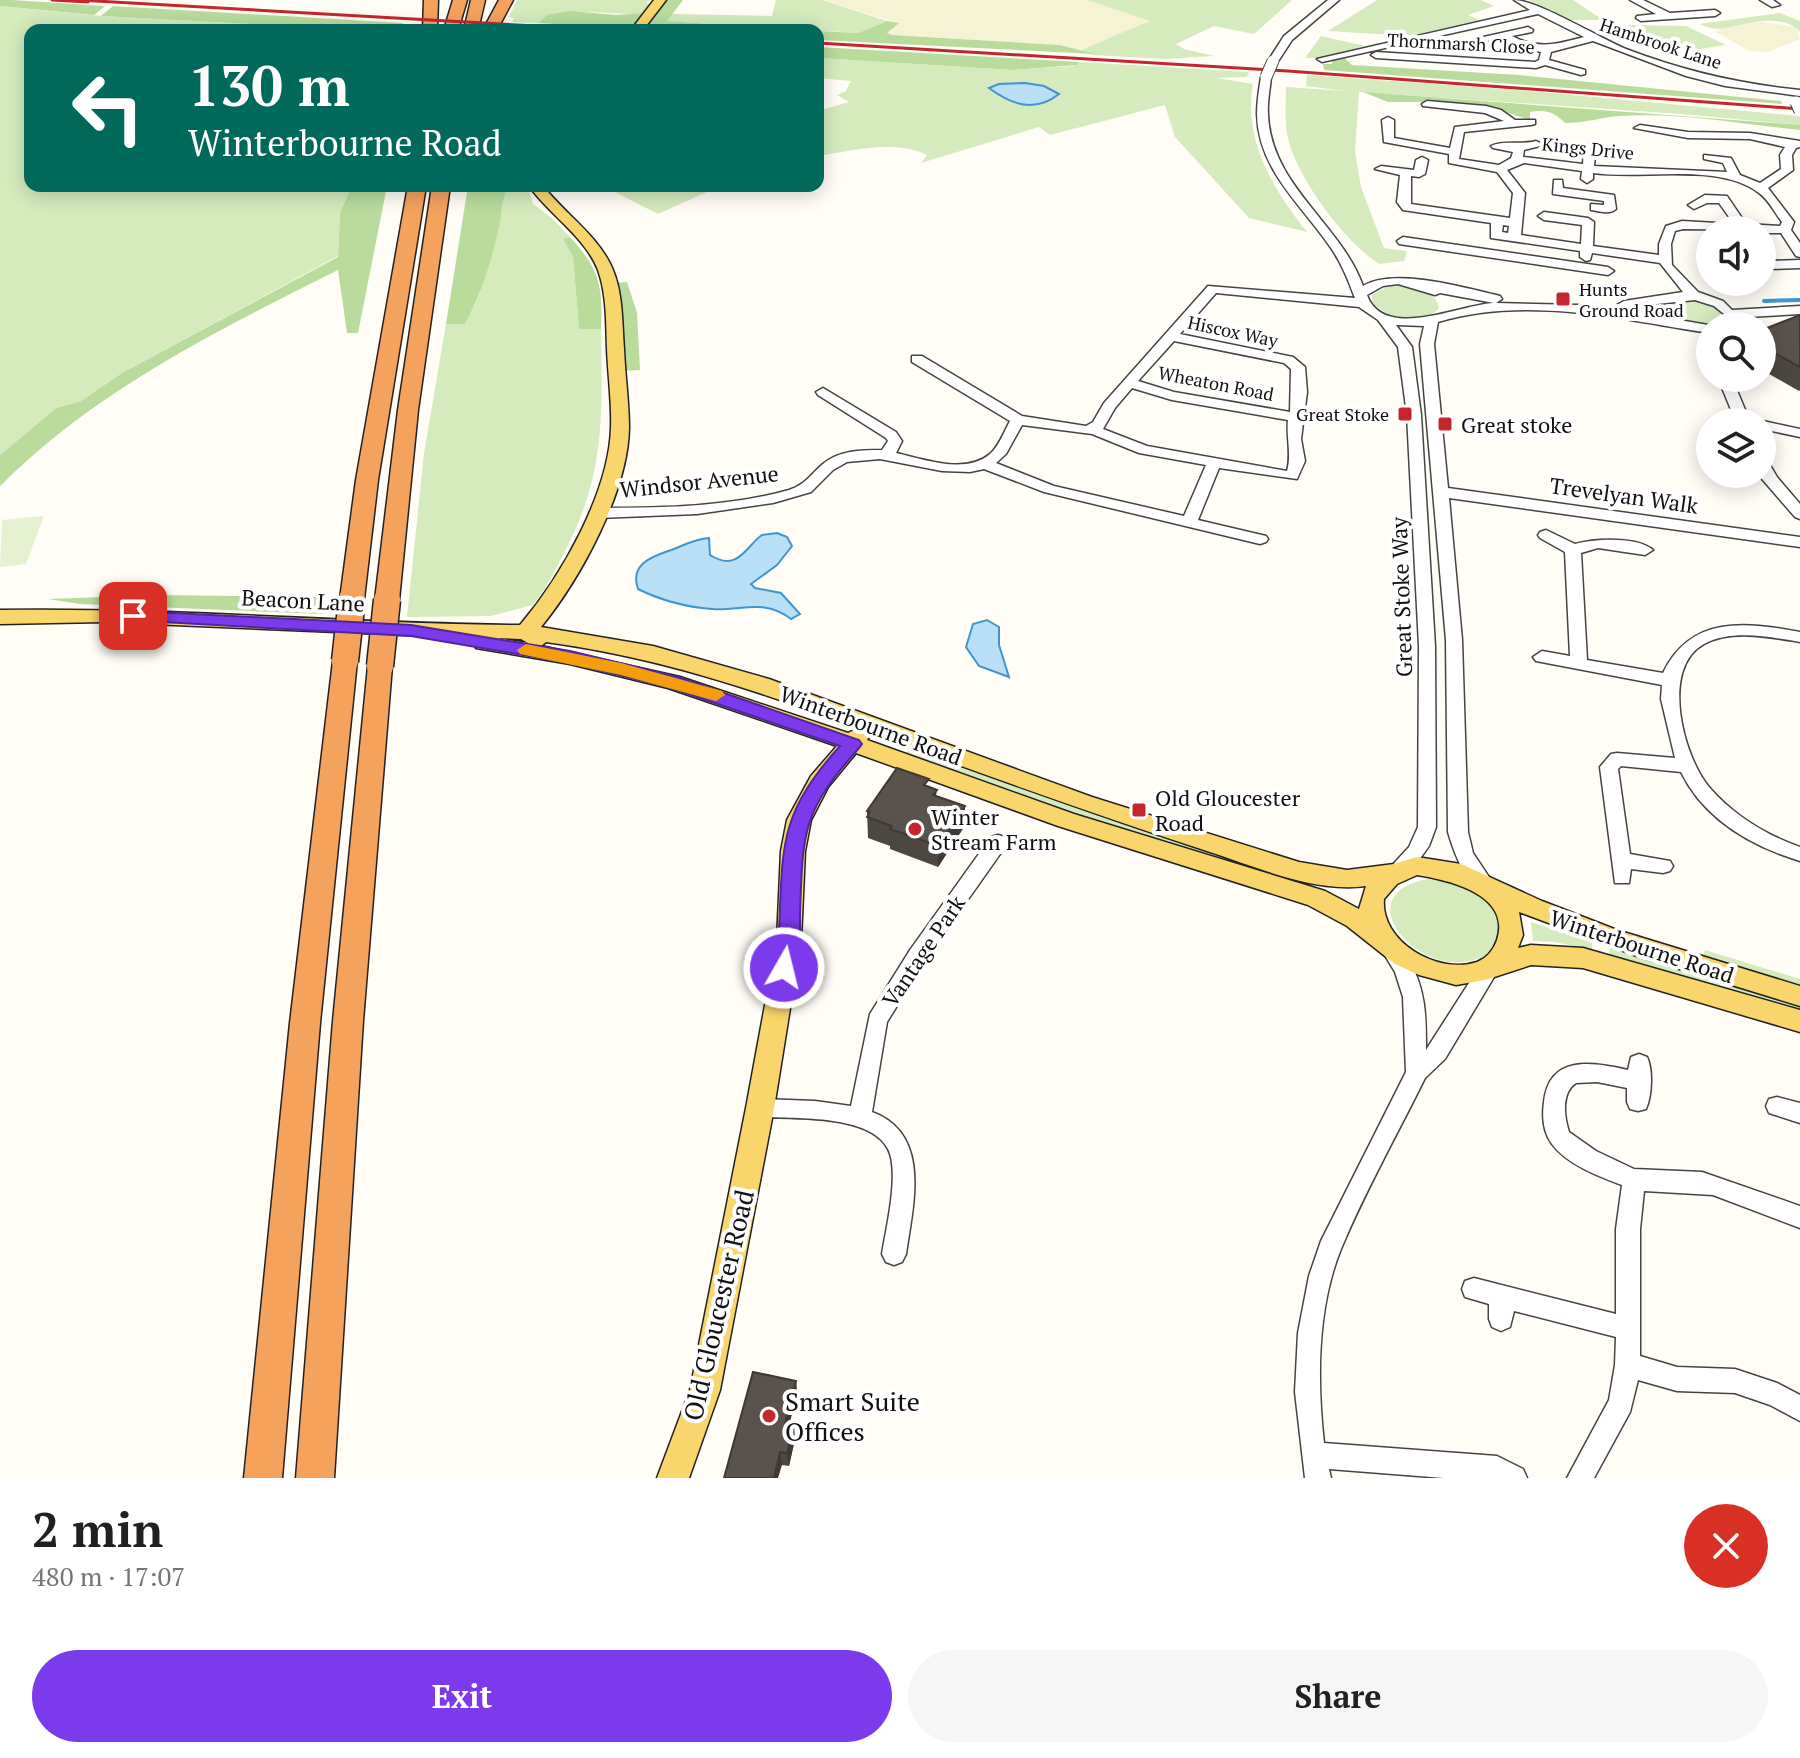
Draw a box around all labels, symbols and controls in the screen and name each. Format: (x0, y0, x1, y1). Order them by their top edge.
street label: Hambrook Lane (1597, 12, 1725, 74)
street label: Thornmarsh Close (1387, 27, 1535, 59)
text: 130 m (188, 48, 350, 122)
icon: left (56, 56, 160, 160)
text: Winterbourne Road (188, 119, 502, 166)
street label: Kings Drive (1541, 131, 1635, 165)
map controls (1696, 216, 1776, 488)
button: sound (1696, 216, 1776, 296)
place label: Hunts Ground Road (1579, 277, 1684, 322)
marker: Hunts Ground Road (1554, 290, 1572, 308)
street label: Hiscox Way (1186, 310, 1281, 352)
button: search (1696, 312, 1776, 392)
street label: Wheaton Road (1156, 360, 1276, 406)
place label: Great Stoke (1296, 402, 1389, 426)
marker: Great Stoke (1396, 405, 1414, 423)
button: layers (1696, 408, 1776, 488)
place label: Great stoke (1461, 410, 1572, 439)
marker: Great stoke (1436, 415, 1454, 433)
street label: Windsor Avenue (618, 458, 780, 504)
street label: Trevelyan Walk (1548, 470, 1701, 520)
street label: Great Stoke Way (1384, 516, 1418, 678)
pin (99, 582, 167, 650)
street label: Beacon Lane (241, 582, 365, 618)
icon: arrive (111, 594, 155, 638)
street label: Winterbourne Road (776, 679, 966, 771)
place label: Old Gloucester Road (1155, 783, 1301, 837)
marker: Old Gloucester Road (1130, 801, 1148, 819)
place label: Winter Stream Farm (931, 802, 1056, 856)
marker: Winter Stream Farm (906, 820, 924, 838)
street label: Vantage Park (875, 889, 971, 1012)
street label: Winterbourne Road (1546, 903, 1738, 989)
position arrow (742, 926, 826, 1010)
street label: Old Gloucester Road (675, 1186, 761, 1424)
place label: Smart Suite Offices (785, 1384, 920, 1448)
marker: Smart Suite Offices (760, 1407, 778, 1425)
text: 2 min (32, 1497, 163, 1561)
button: close (1684, 1504, 1768, 1588)
text: 480 m · 17:07 (32, 1559, 185, 1593)
button: Exit (32, 1650, 892, 1742)
button: Share (908, 1650, 1768, 1742)

